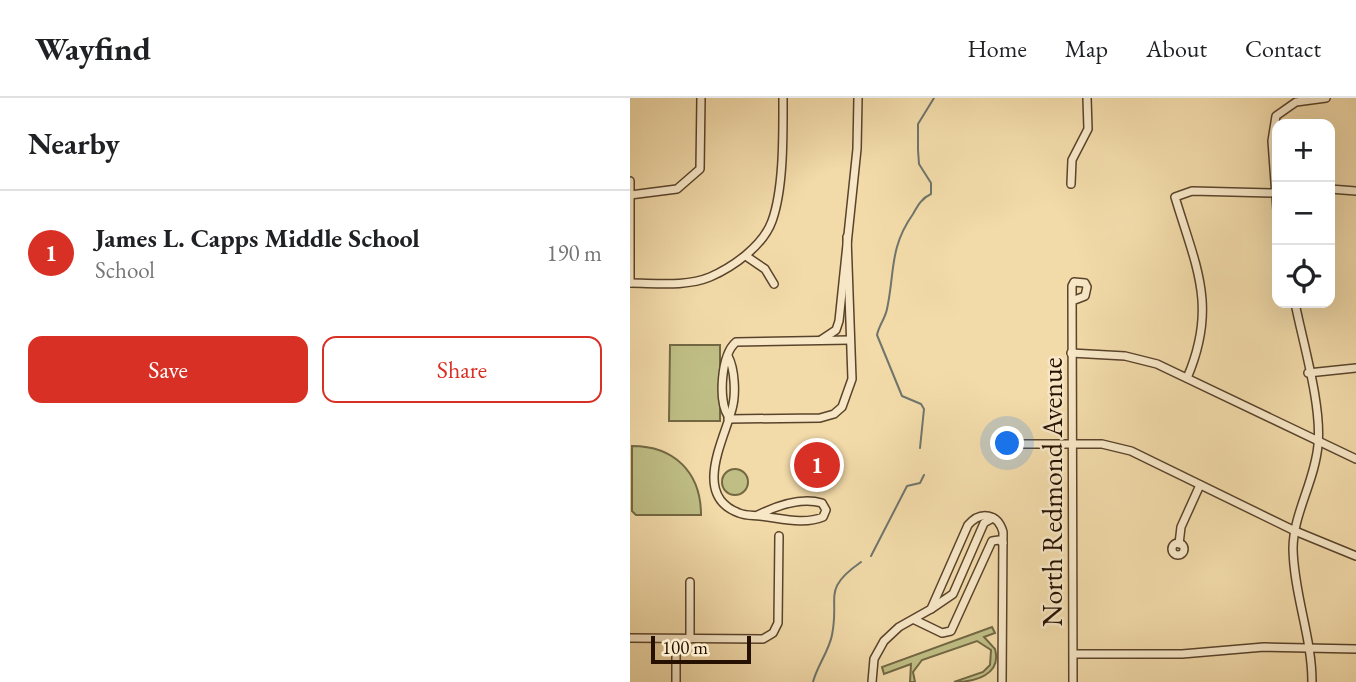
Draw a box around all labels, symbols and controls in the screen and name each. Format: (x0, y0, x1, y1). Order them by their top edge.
text: Wayfind (35, 27, 151, 70)
text: Home (967, 33, 1027, 64)
text: Map (1065, 33, 1108, 64)
text: About (1146, 33, 1207, 64)
text: Contact (1245, 33, 1321, 64)
map controls (1272, 119, 1335, 308)
button: + (1272, 119, 1335, 182)
text: Nearby (28, 124, 120, 163)
button: − (1272, 182, 1335, 245)
text: James L. Capps Middle School (95, 221, 420, 255)
text: 1 (45, 238, 57, 268)
text: 190 m (546, 238, 602, 268)
button: locate (1272, 245, 1335, 308)
text: School (95, 255, 155, 285)
button: Save (28, 336, 308, 403)
button: Share (322, 336, 602, 403)
street label: North Redmond Avenue (1034, 357, 1070, 627)
your location (990, 426, 1024, 460)
pin: 1 (794, 439, 840, 491)
scale bar (651, 633, 751, 665)
text: 100 m (662, 635, 708, 660)

